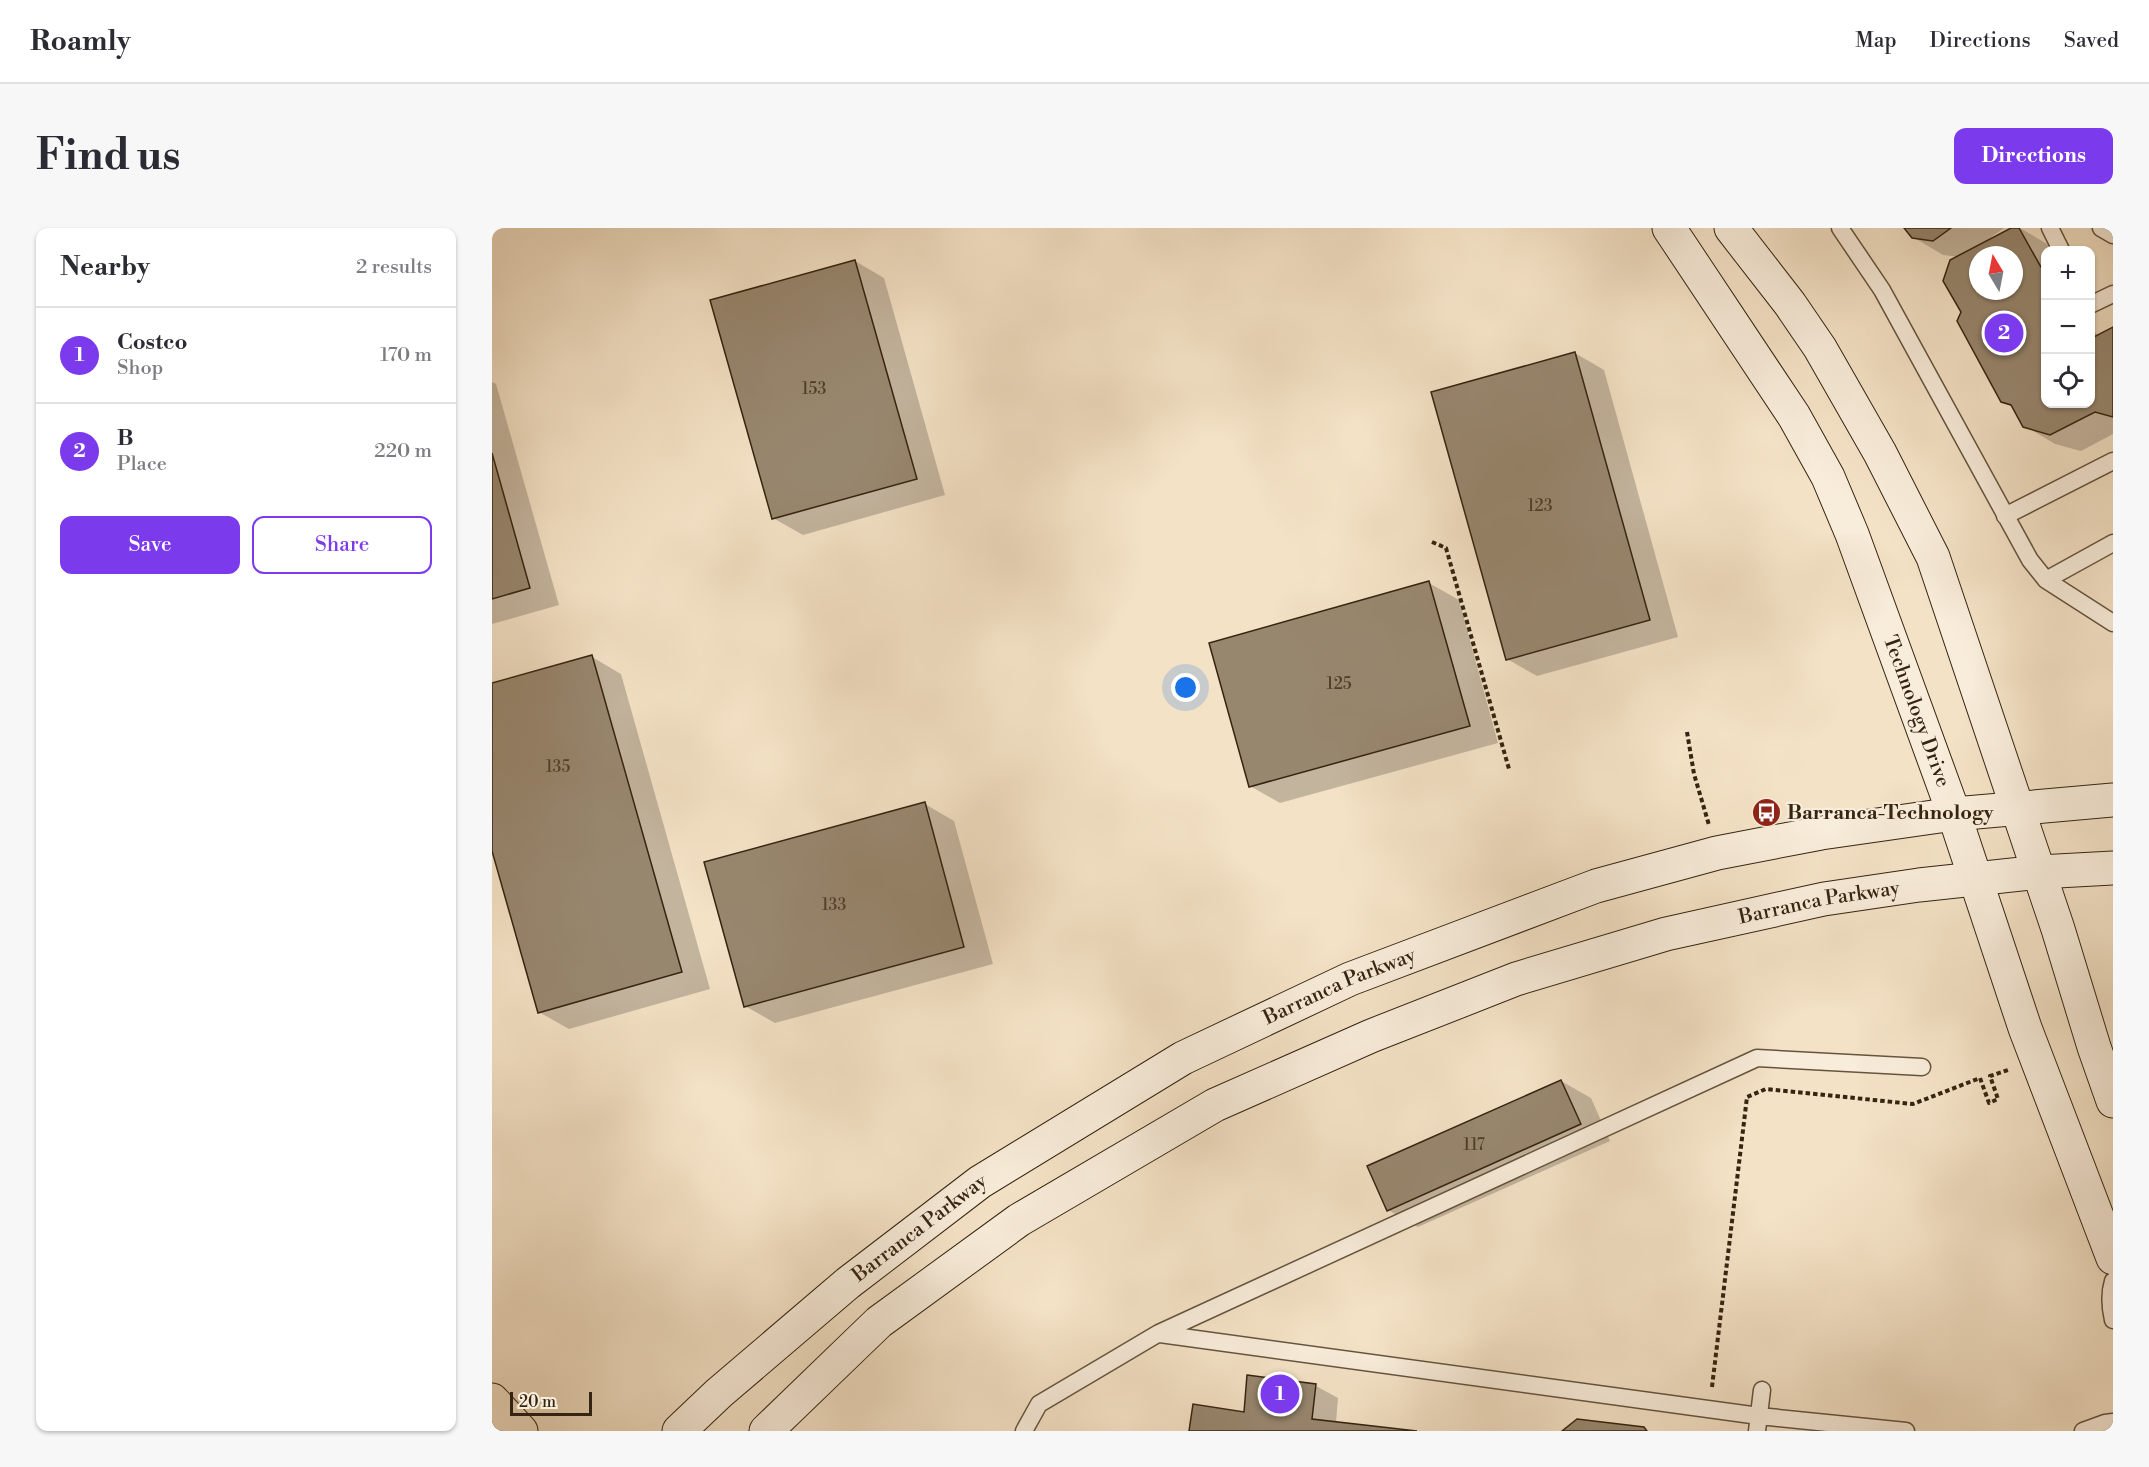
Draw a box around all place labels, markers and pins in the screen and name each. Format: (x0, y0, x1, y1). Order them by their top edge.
pin: 2 (1984, 310, 2024, 356)
bus stop icon: Barranca-Technology (1750, 797, 1782, 829)
place label: Barranca-Technology (1787, 801, 1994, 826)
pin: 1 (1260, 1372, 1300, 1416)

